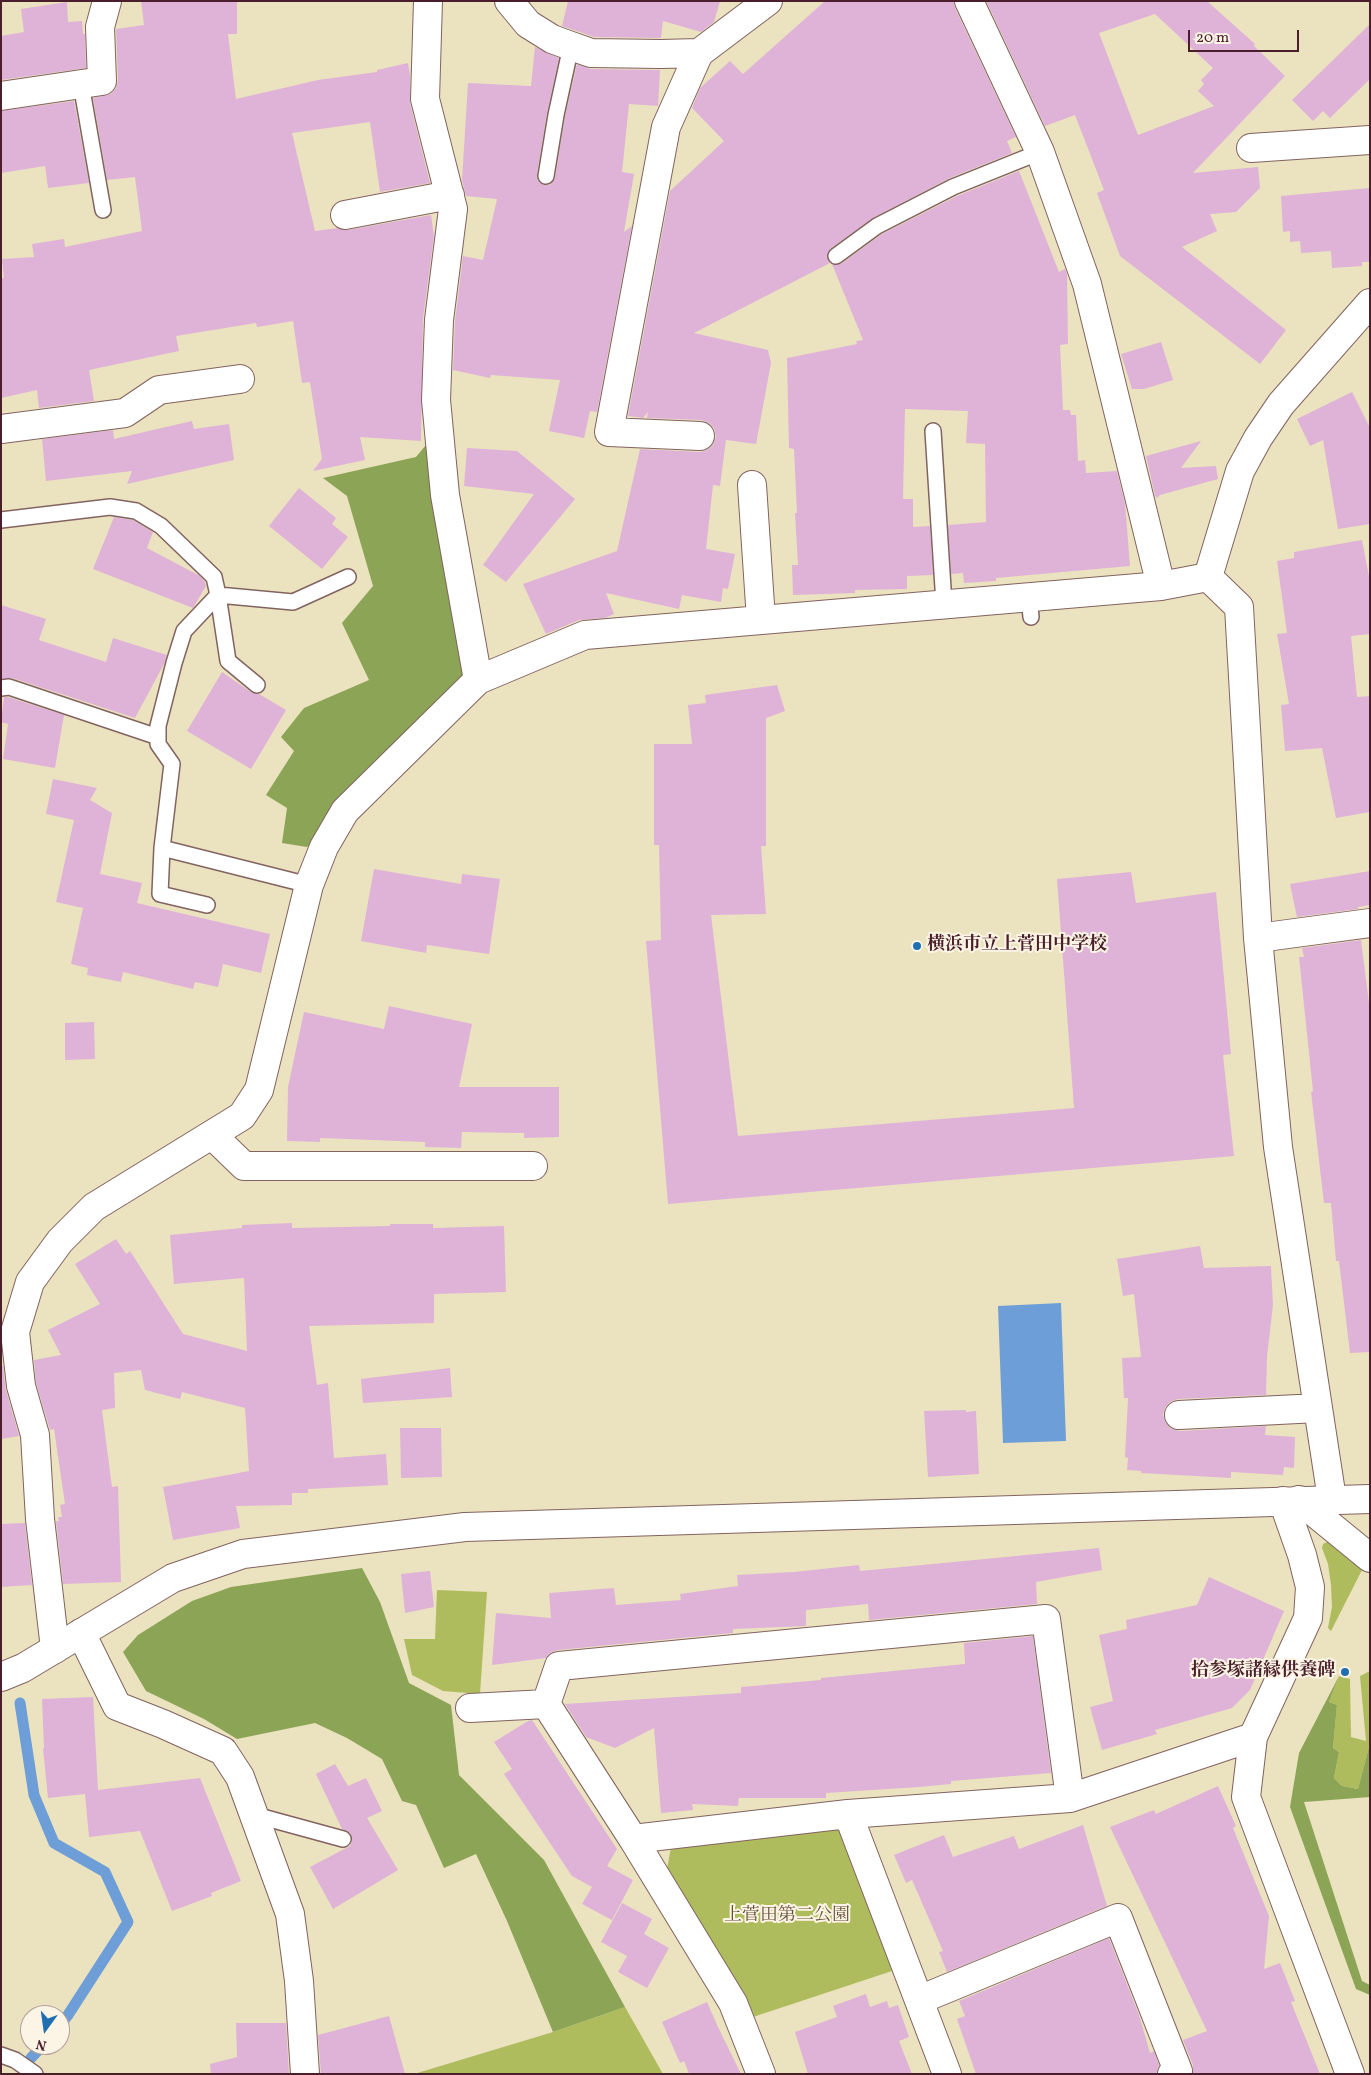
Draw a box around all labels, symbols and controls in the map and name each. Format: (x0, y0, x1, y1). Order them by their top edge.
scale bar (1191, 20, 1302, 52)
text: 20 m (1196, 28, 1229, 49)
place label: 横浜市立上菅田中学校 (927, 935, 1107, 957)
marker: 横浜市立上菅田中学校 (911, 940, 923, 952)
place label: 拾参塚諸縁供養碑 (1191, 1661, 1335, 1683)
marker: 拾参塚諸縁供養碑 (1339, 1666, 1351, 1678)
park label: 上菅田第二公園 (724, 1906, 850, 1928)
north arrow (20, 2005, 70, 2055)
text: N (34, 2034, 49, 2055)

